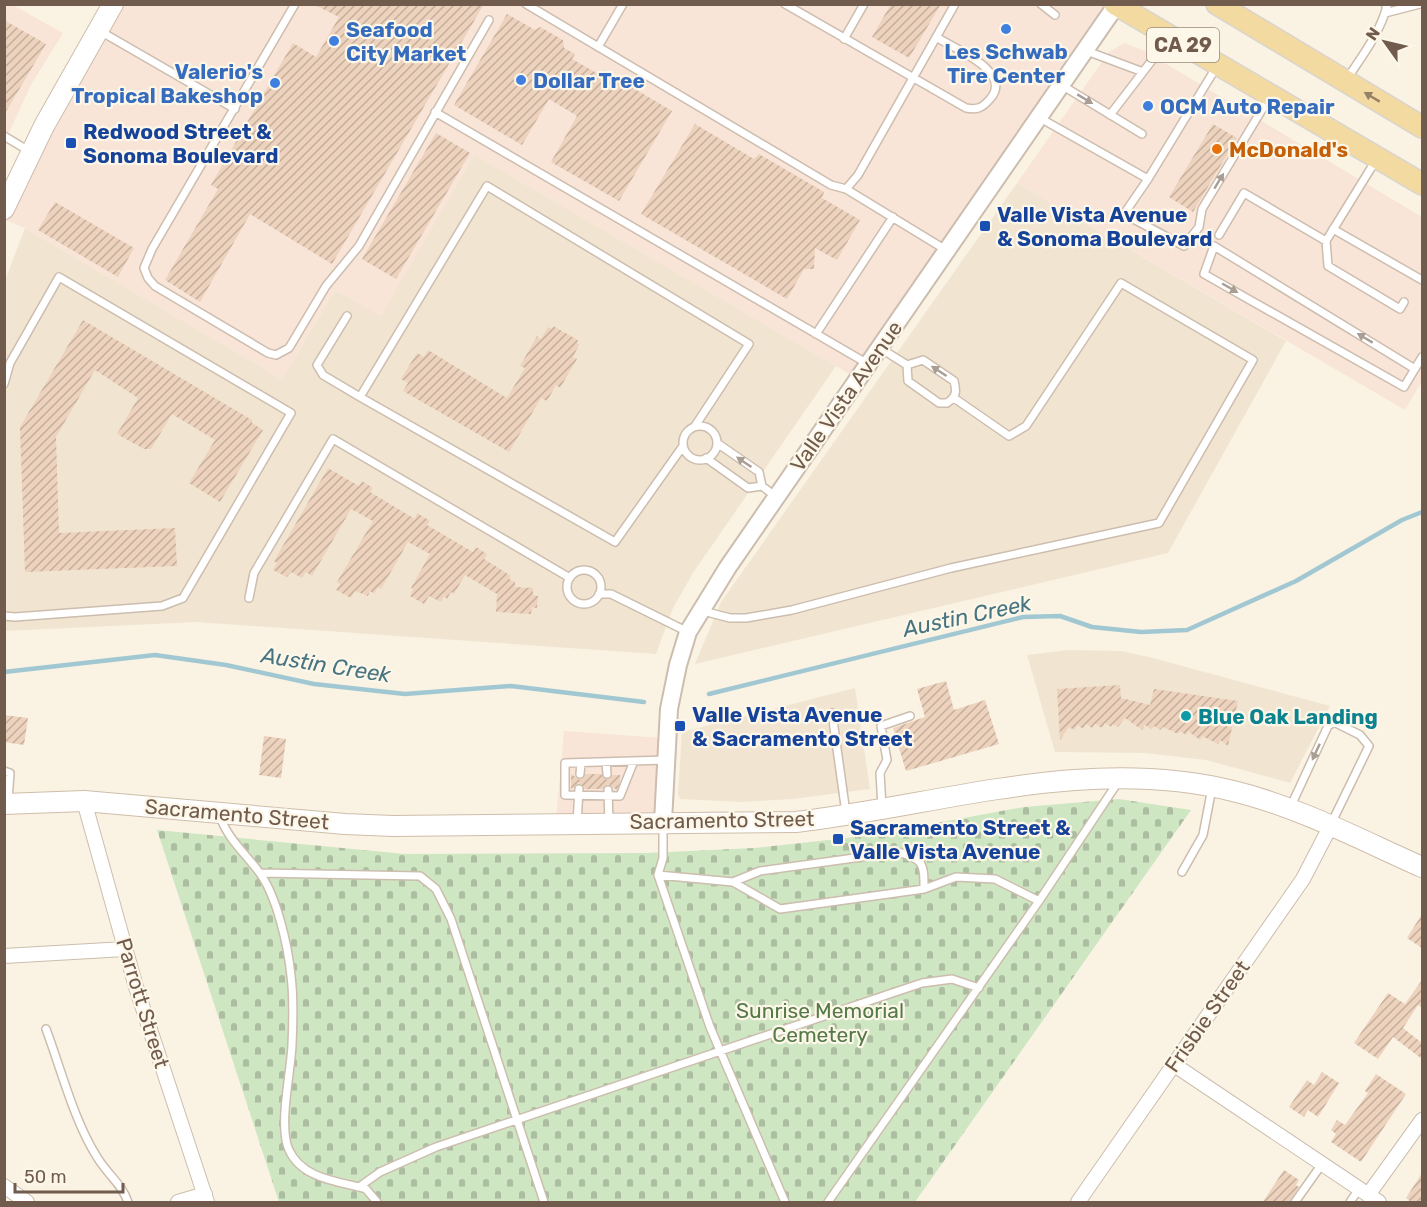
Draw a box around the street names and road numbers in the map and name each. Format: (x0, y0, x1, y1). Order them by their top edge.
road number: CA 29 (1147, 28, 1219, 62)
street label: Valle Vista Avenue (785, 316, 907, 476)
street label: Sacramento Street (144, 793, 330, 835)
street label: Sacramento Street (629, 806, 815, 834)
street label: Parrott Street (111, 935, 175, 1071)
street label: Frisbie Street (1159, 955, 1255, 1077)

